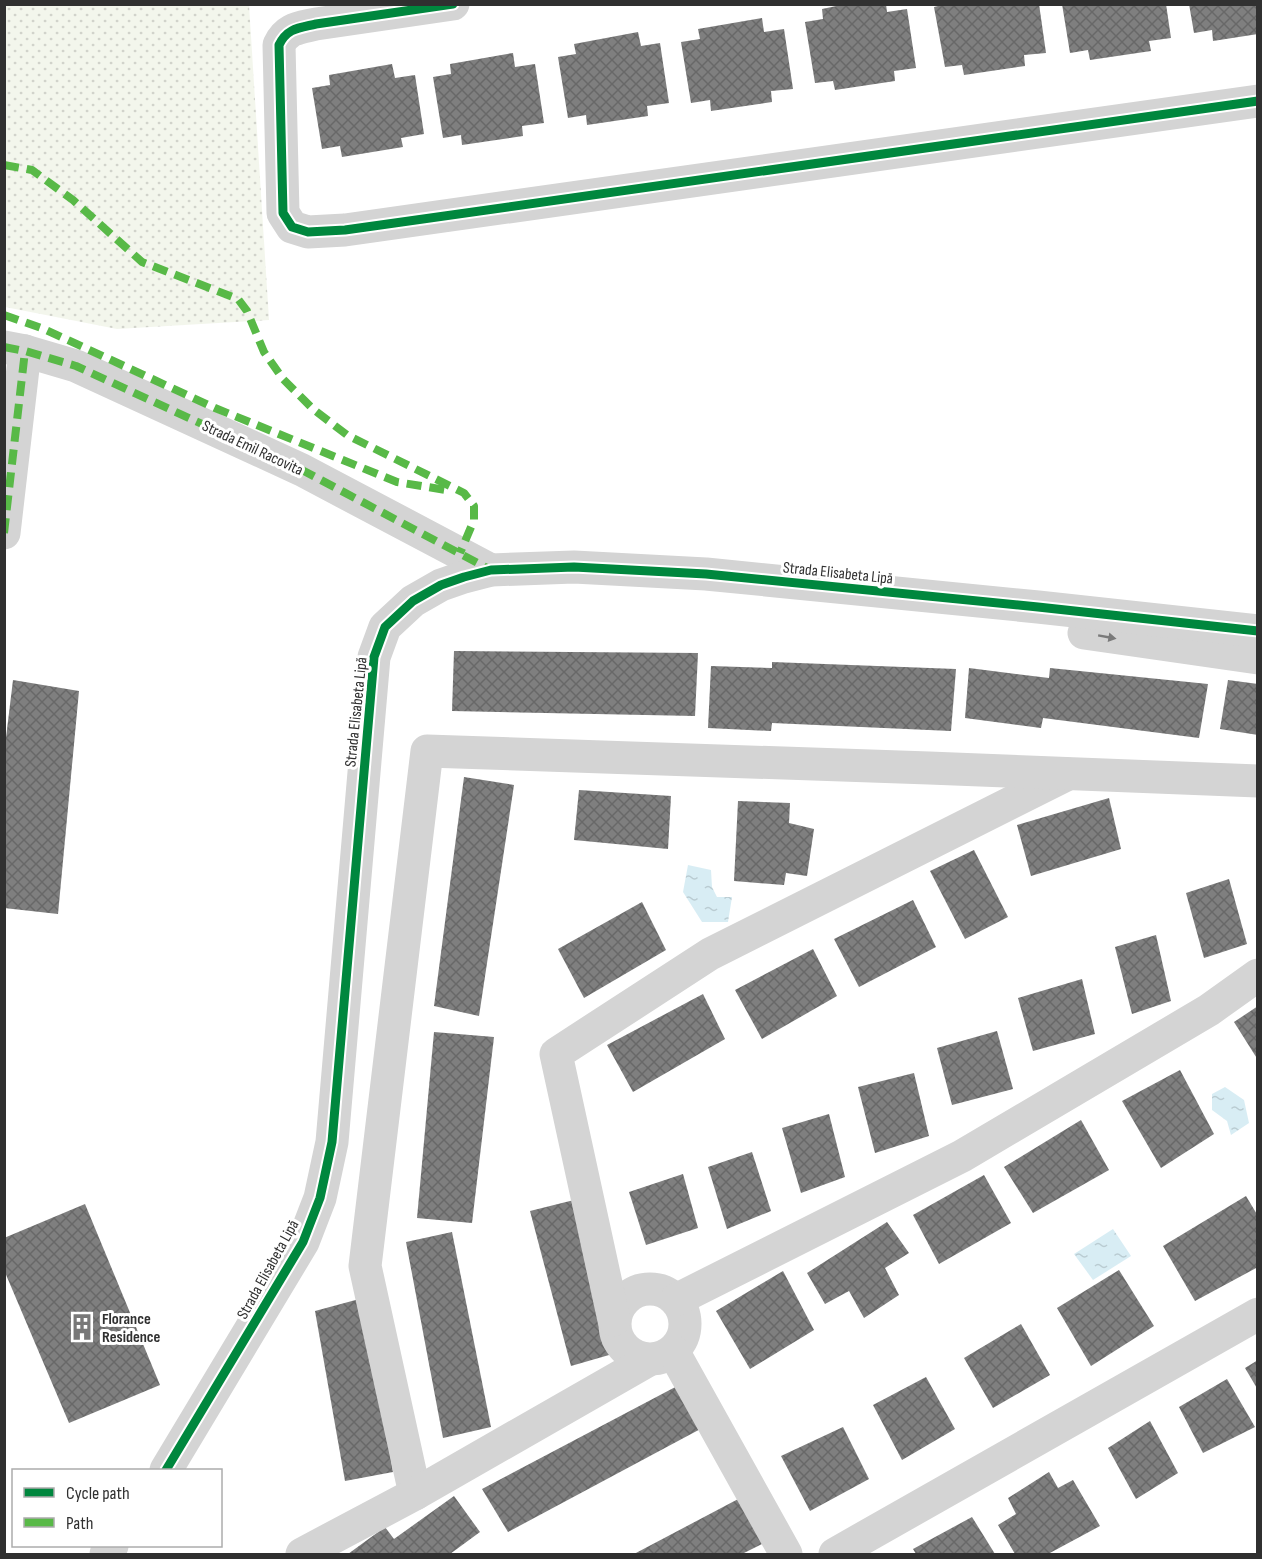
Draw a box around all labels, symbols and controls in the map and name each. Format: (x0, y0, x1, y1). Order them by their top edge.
street label: Strada Emil Racovita (199, 417, 306, 480)
street label: Strada Elisabeta Lipă (782, 558, 894, 589)
one-way arrow (1098, 633, 1117, 642)
street label: Strada Elisabeta Lipă (341, 656, 372, 768)
street label: Strada Elisabeta Lipă (233, 1217, 303, 1323)
place label: Florance Residence (102, 1310, 161, 1347)
building icon: Florance Residence (67, 1312, 97, 1342)
legend (12, 1469, 222, 1547)
text: Cycle path (66, 1483, 130, 1504)
text: Path (66, 1513, 94, 1534)

